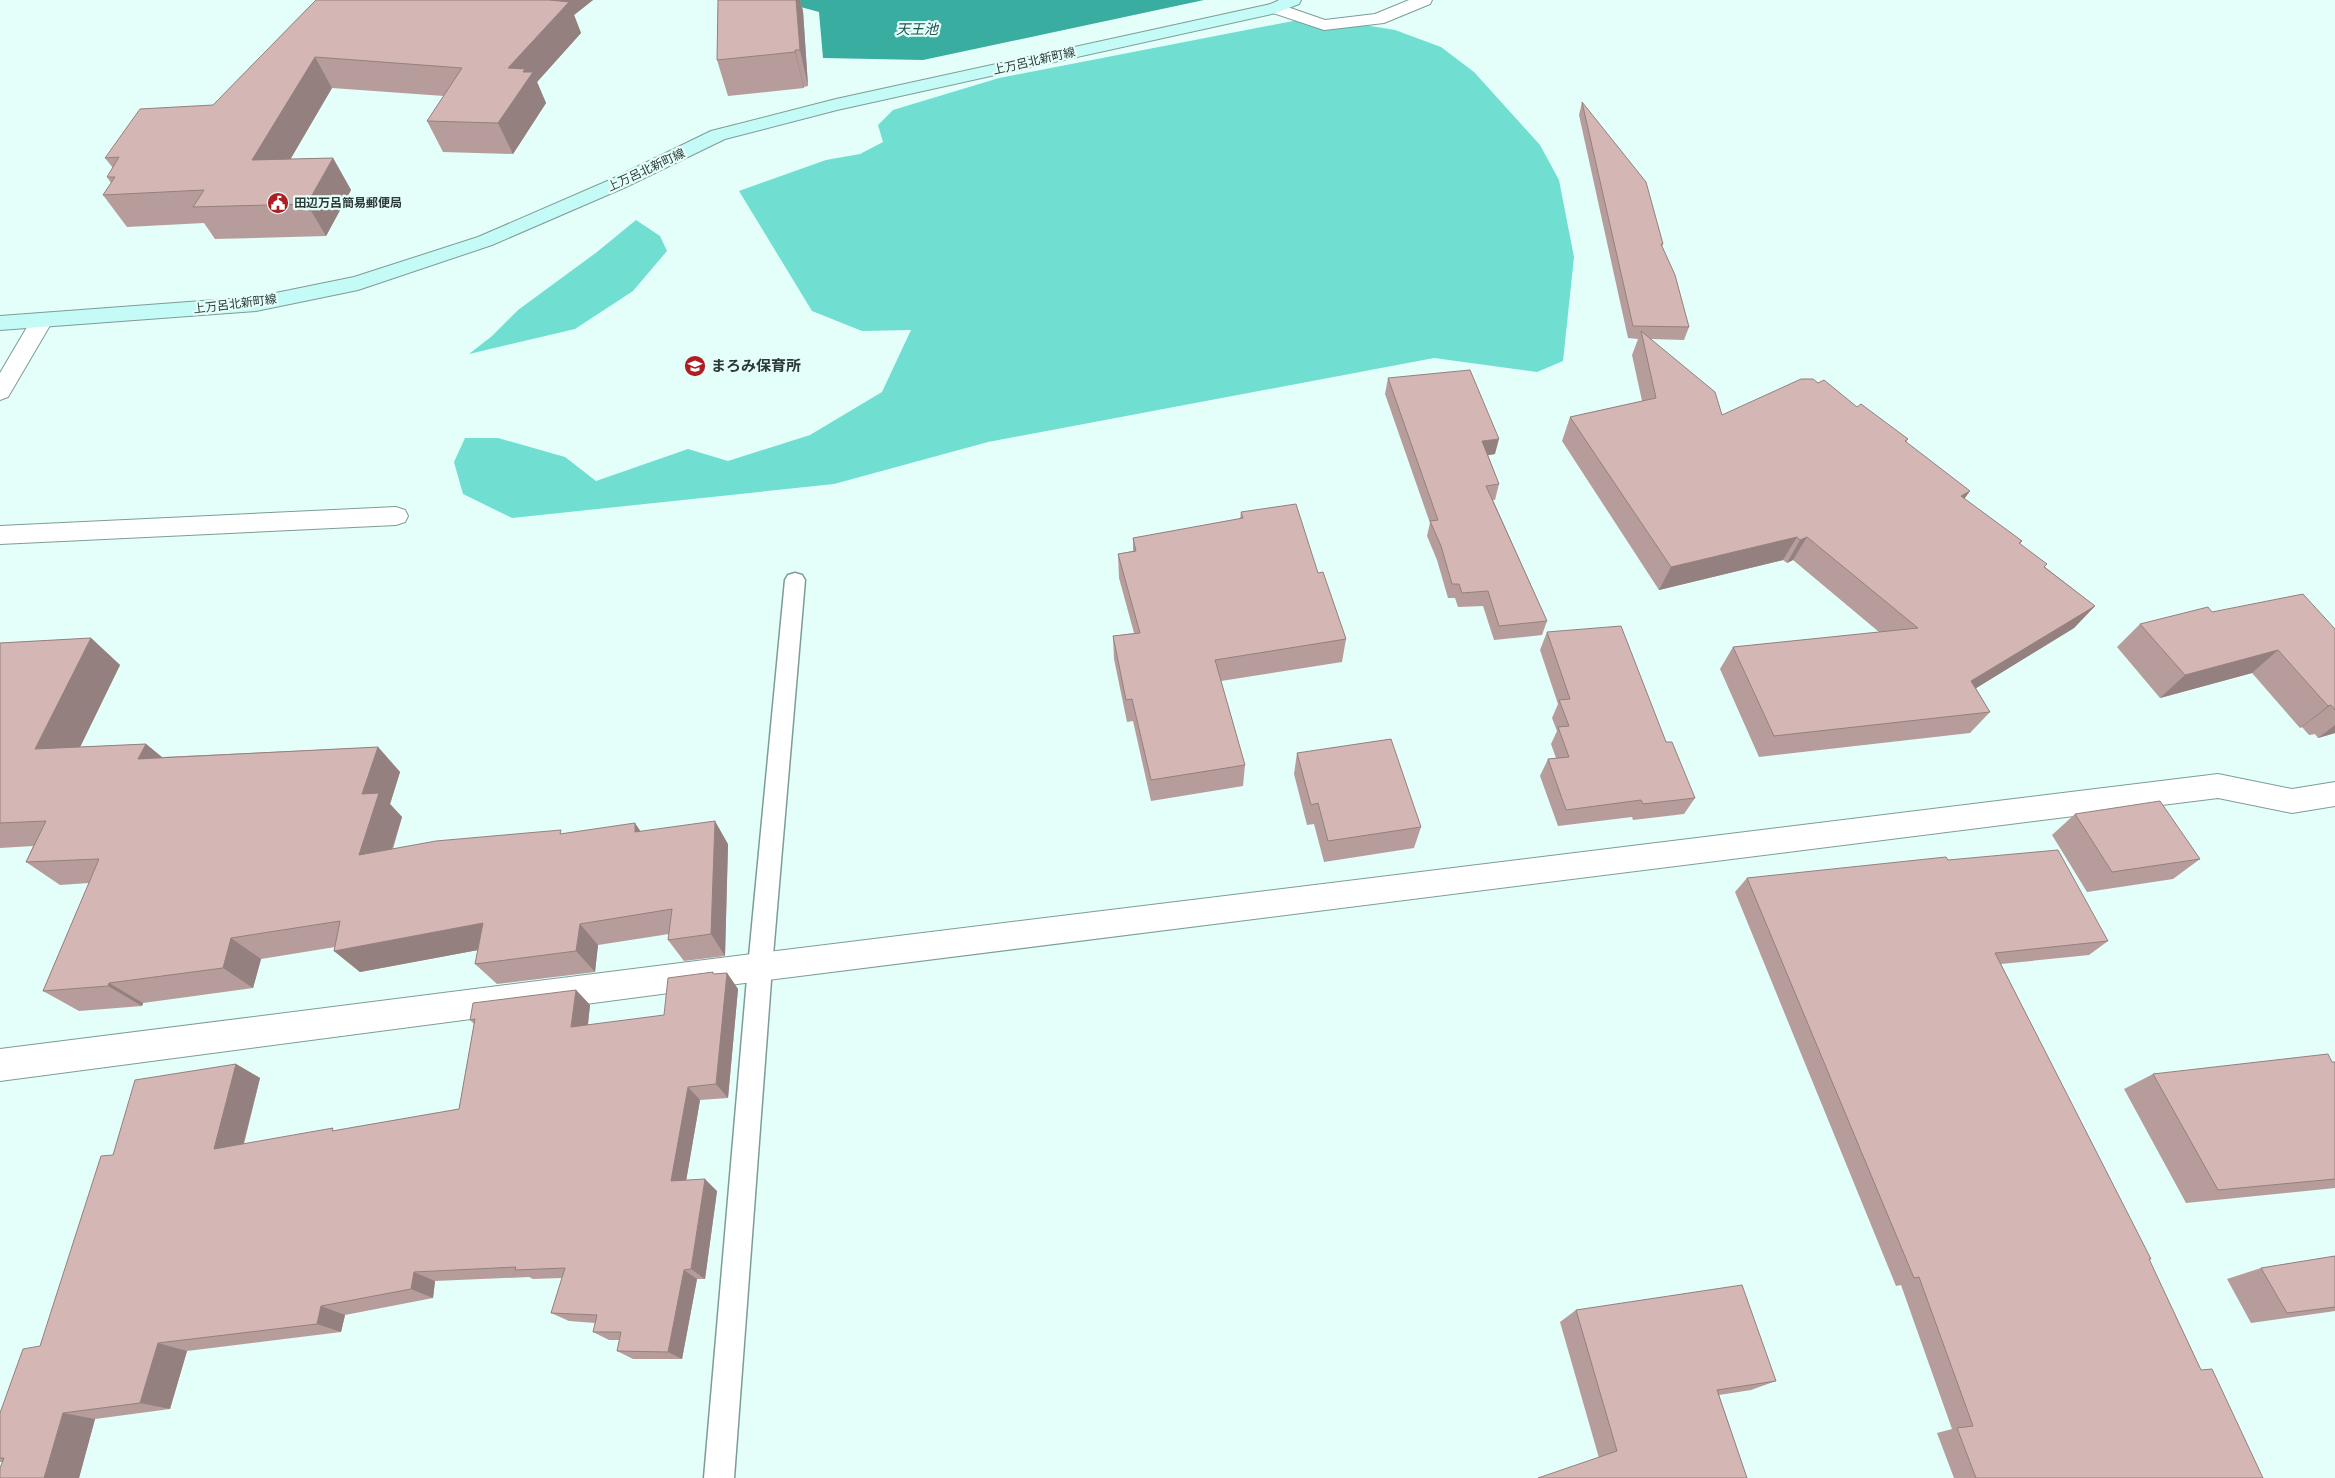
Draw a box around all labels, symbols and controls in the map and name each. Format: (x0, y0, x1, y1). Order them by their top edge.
water label: 天王池 (896, 21, 940, 37)
street label: 上万呂北新町線 (991, 45, 1077, 77)
street label: 上万呂北新町線 (605, 146, 687, 194)
public building icon: 田辺万呂簡易郵便局 (266, 191, 290, 215)
place label: 田辺万呂簡易郵便局 (294, 196, 402, 210)
street label: 上万呂北新町線 (192, 292, 278, 316)
school or university icon: まろみ保育所 (683, 354, 707, 378)
place label: まろみ保育所 (711, 357, 801, 374)

